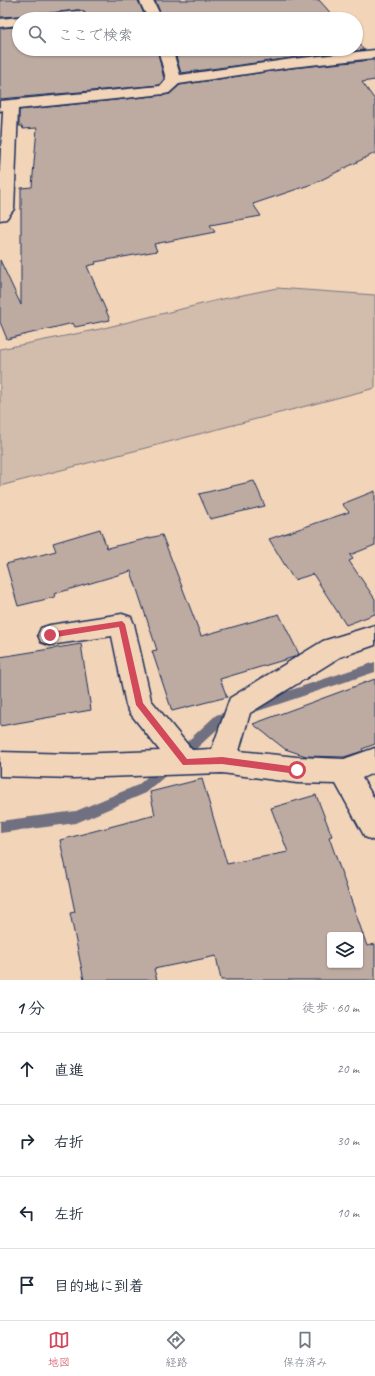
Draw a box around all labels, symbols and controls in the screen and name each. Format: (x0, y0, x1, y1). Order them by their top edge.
search box (12, 12, 363, 56)
icon: search (26, 23, 48, 45)
text: ここで検索 (58, 26, 133, 45)
route end (41, 626, 59, 644)
route start (288, 761, 306, 779)
map controls (327, 932, 363, 968)
button: layers (327, 932, 363, 968)
text: 1 分 (16, 998, 45, 1019)
text: 徒歩 · 60 m (302, 1000, 359, 1016)
icon: ahead (16, 1058, 38, 1080)
text: 直進 (54, 1061, 84, 1080)
text: 20 m (337, 1061, 359, 1077)
icon: right (16, 1130, 38, 1152)
text: 右折 (54, 1133, 84, 1152)
text: 30 m (337, 1133, 359, 1149)
icon: left (16, 1202, 38, 1224)
text: 左折 (54, 1205, 84, 1224)
text: 10 m (337, 1205, 359, 1221)
icon: arrive (16, 1274, 38, 1296)
text: 目的地に到着 (54, 1277, 144, 1296)
tab: 地図 (48, 1329, 70, 1369)
tab: 経路 (165, 1329, 187, 1369)
tab: 保存済み (283, 1329, 327, 1369)

